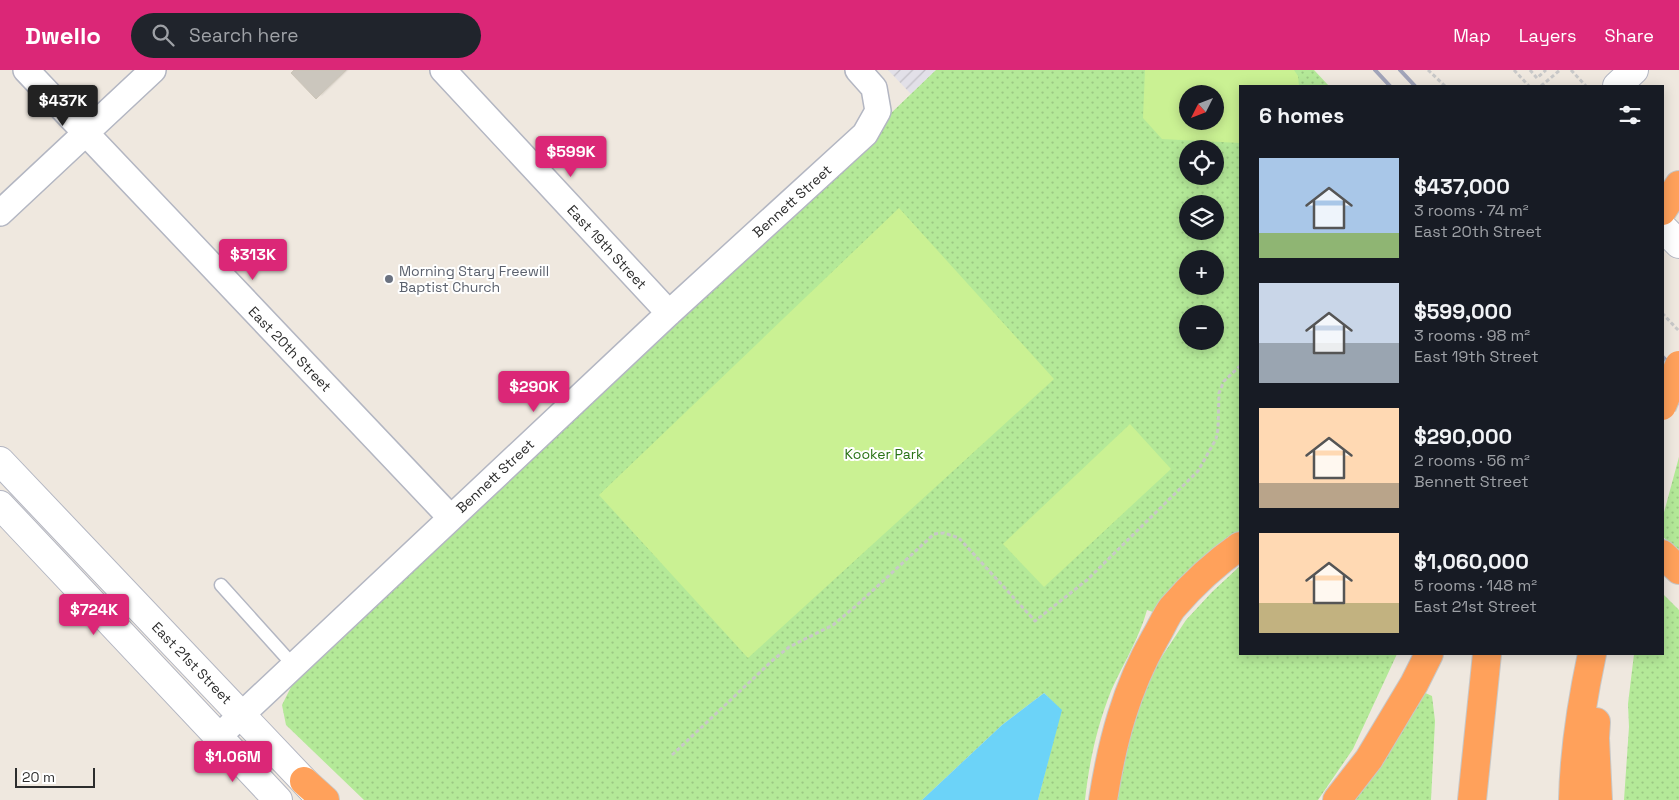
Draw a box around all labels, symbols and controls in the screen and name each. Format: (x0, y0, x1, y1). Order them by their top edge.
search box (131, 13, 481, 58)
text: Dwello (25, 20, 101, 51)
icon: search (149, 21, 177, 49)
text: Search here (189, 23, 299, 48)
text: Map (1453, 24, 1491, 47)
text: Layers (1519, 24, 1576, 47)
text: Share (1604, 24, 1654, 47)
pin: $437K (28, 85, 98, 127)
north arrow (1179, 85, 1224, 130)
map controls (1179, 85, 1224, 350)
text: $437K (39, 90, 87, 111)
icon: filters (1616, 101, 1644, 129)
text: 6 homes (1259, 102, 1344, 129)
pin: $599K (536, 136, 606, 178)
button: locate (1179, 140, 1224, 185)
text: $599K (546, 141, 596, 162)
street label: Bennett Street (749, 161, 835, 241)
text: $437,000 (1414, 173, 1510, 200)
icon: home (1299, 178, 1359, 238)
button: layers (1179, 195, 1224, 240)
text: 3 rooms · 74 m² (1414, 200, 1529, 221)
street label: East 19th Street (563, 201, 651, 293)
text: East 20th Street (1414, 221, 1542, 242)
pin: $313K (218, 238, 288, 281)
text: $313K (230, 244, 276, 265)
button: + (1179, 250, 1224, 295)
place label: Morning Stary Freewill Baptist Church (399, 262, 549, 296)
marker: Morning Stary Freewill Baptist Church (383, 273, 395, 285)
text: $599,000 (1414, 298, 1512, 325)
street label: East 20th Street (245, 302, 335, 396)
icon: home (1299, 303, 1359, 363)
button: − (1179, 305, 1224, 350)
text: 3 rooms · 98 m² (1414, 325, 1530, 346)
text: East 19th Street (1414, 346, 1539, 367)
pin: $290K (499, 370, 569, 413)
text: $290K (509, 376, 559, 397)
text: $290,000 (1414, 423, 1512, 450)
icon: home (1299, 428, 1359, 488)
street label: Bennett Street (452, 435, 538, 517)
park label: Kooker Park (845, 445, 924, 463)
text: 2 rooms · 56 m² (1414, 450, 1530, 471)
text: Bennett Street (1414, 471, 1529, 492)
text: $1,060,000 (1414, 548, 1529, 575)
icon: home (1299, 553, 1359, 613)
text: 5 rooms · 148 m² (1414, 575, 1537, 596)
pin: $724K (59, 594, 129, 636)
text: East 21st Street (1414, 596, 1537, 617)
text: $724K (70, 599, 118, 620)
street label: East 21st Street (148, 618, 236, 708)
pin: $1.06M (192, 740, 274, 783)
text: $1.06M (205, 746, 261, 767)
scale bar (15, 765, 95, 788)
text: 20 m (22, 768, 55, 786)

